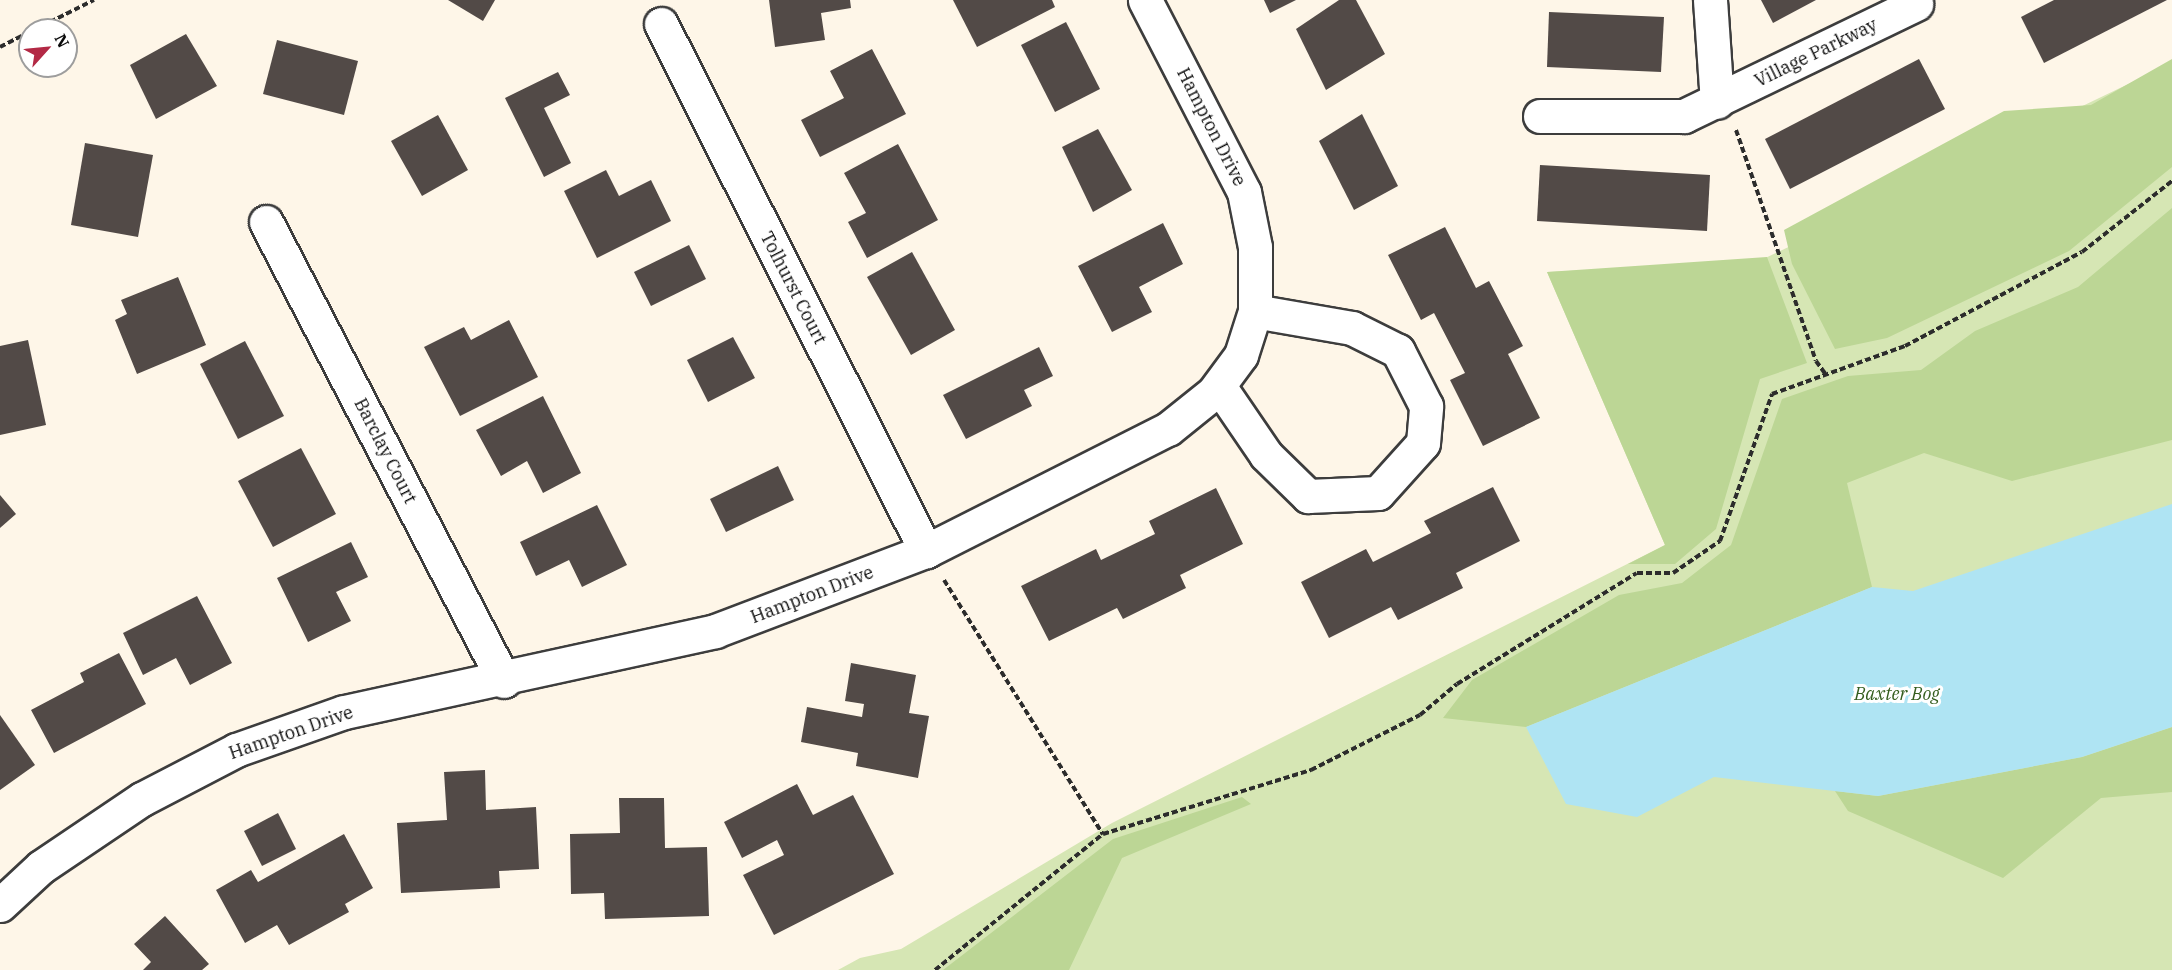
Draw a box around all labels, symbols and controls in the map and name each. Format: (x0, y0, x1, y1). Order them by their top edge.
street label: Village Parkway (1751, 14, 1881, 92)
north arrow (18, 18, 78, 78)
text: N (50, 31, 74, 51)
street label: Hampton Drive (1172, 64, 1250, 190)
street label: Tolhurst Court (755, 228, 831, 348)
street label: Barclay Court (349, 395, 421, 507)
street label: Hampton Drive (748, 562, 876, 628)
park label: Baxter Bog (1854, 683, 1940, 705)
street label: Hampton Drive (226, 702, 356, 764)

